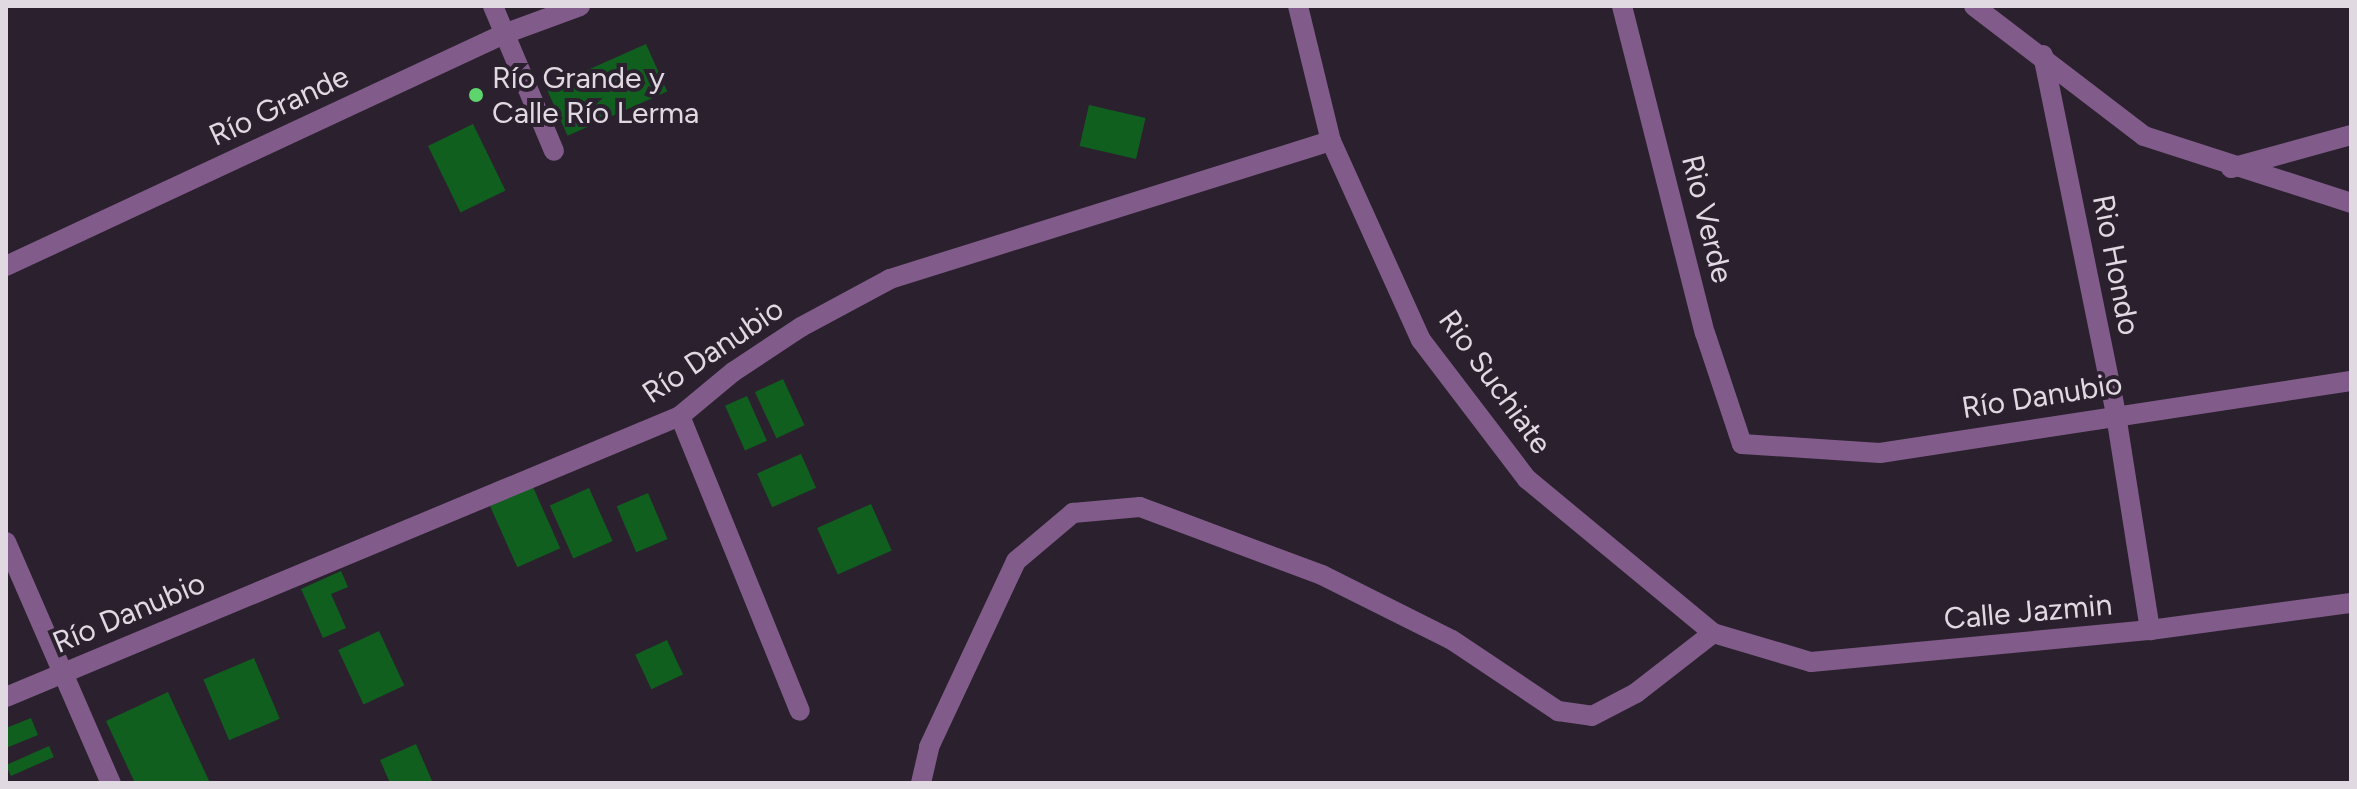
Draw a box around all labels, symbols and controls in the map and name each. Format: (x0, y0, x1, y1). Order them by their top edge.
street label: Río Grande (204, 58, 354, 154)
place label: Río Grande y Calle Río Lerma (492, 60, 699, 130)
marker: Río Grande y Calle Río Lerma (467, 86, 485, 104)
street label: Rio Verde (1674, 151, 1740, 287)
street label: Rio Hondo (2085, 192, 2147, 338)
street label: Río Danubio (636, 291, 790, 411)
street label: Rio Suchiate (1431, 303, 1559, 461)
street label: Río Danubio (1959, 366, 2125, 426)
street label: Río Danubio (47, 565, 211, 661)
street label: Calle Jazmin (1942, 587, 2114, 637)

